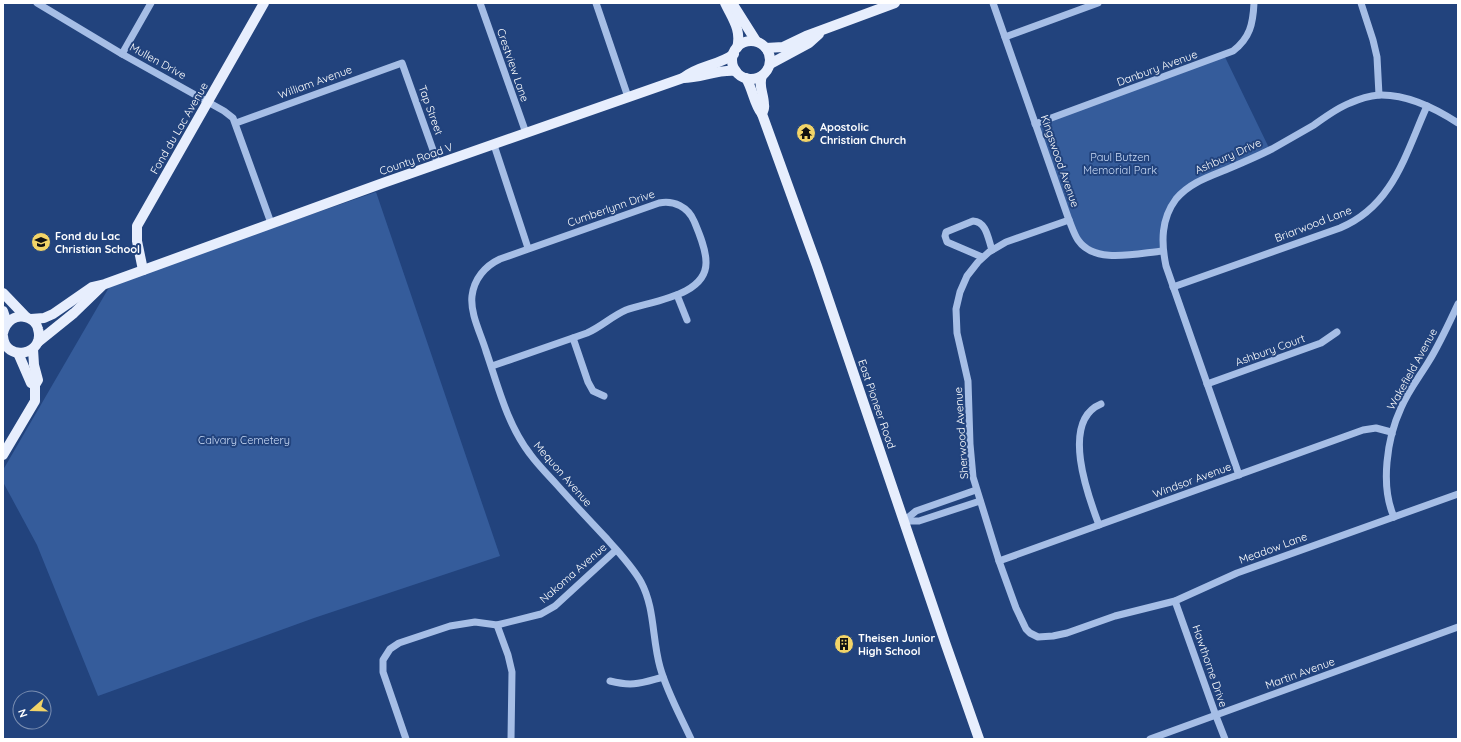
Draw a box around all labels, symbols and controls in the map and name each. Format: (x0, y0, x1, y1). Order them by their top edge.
street label: Crestview Lane (494, 26, 532, 104)
street label: Mullen Drive (127, 40, 189, 82)
street label: Danbury Avenue (1115, 47, 1199, 89)
street label: William Avenue (276, 62, 354, 102)
street label: Fond du Lac Avenue (147, 80, 211, 176)
street label: Tap Street (416, 83, 447, 137)
street label: Kingswood Avenue (1038, 113, 1082, 209)
place label: Apostolic Christian Church (820, 120, 906, 147)
temple icon: Apostolic Christian Church (795, 122, 817, 144)
street label: Ashbury Drive (1193, 135, 1263, 177)
street label: County Road V (377, 140, 455, 178)
park label: Paul Butzen Memorial Park (1083, 150, 1157, 177)
street label: Cumberlynn Drive (566, 187, 656, 229)
street label: Briarwood Lane (1272, 203, 1354, 245)
place label: Fond du Lac Christian School (55, 229, 140, 256)
school or university icon: Fond du Lac Christian School (30, 231, 52, 253)
street label: Wakefield Avenue (1384, 326, 1440, 412)
street label: Ashbury Court (1233, 331, 1307, 369)
street label: East Pioneer Road (855, 357, 899, 451)
street label: Sherwood Avenue (951, 386, 971, 480)
park label: Calvary Cemetery (198, 433, 290, 447)
street label: Mequon Avenue (531, 439, 595, 509)
street label: Windsor Avenue (1151, 459, 1233, 501)
street label: Meadow Lane (1237, 529, 1309, 567)
street label: Nakoma Avenue (537, 540, 609, 606)
street label: Hawthorne Drive (1189, 623, 1231, 709)
place label: Theisen Junior High School (858, 631, 935, 658)
building icon: Theisen Junior High School (833, 633, 855, 655)
street label: Martin Avenue (1263, 654, 1337, 692)
north arrow (12, 690, 52, 730)
text: N (15, 707, 31, 720)

